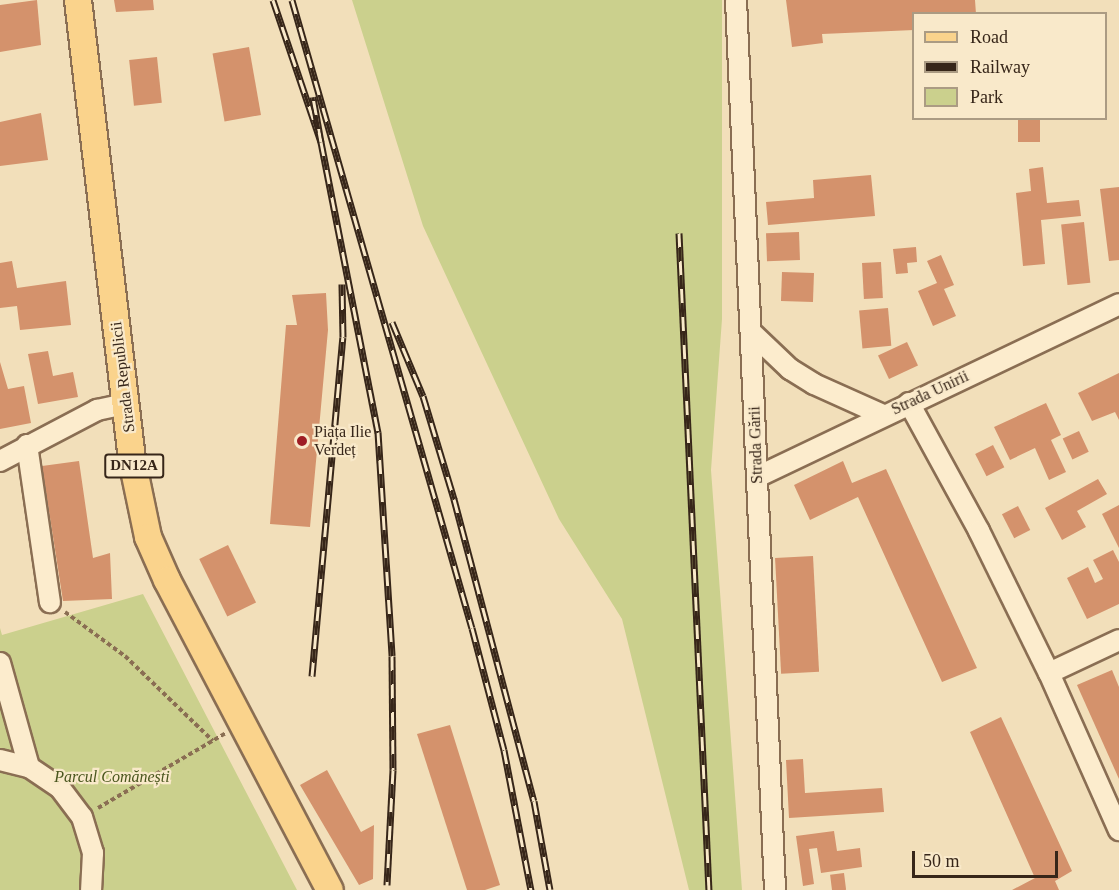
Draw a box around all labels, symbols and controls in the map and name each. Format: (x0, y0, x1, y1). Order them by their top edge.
legend (912, 12, 1107, 120)
text: Road (970, 27, 1008, 47)
text: Railway (970, 57, 1030, 77)
text: Park (970, 87, 1003, 107)
street label: Strada Republicii (107, 320, 139, 434)
street label: Strada Unirii (888, 367, 972, 419)
street label: Strada Gării (745, 406, 767, 484)
place label: Piața Ilie Verdeț (314, 422, 371, 460)
marker: Piața Ilie Verdeț (295, 434, 309, 448)
road number: DN12A (104, 454, 164, 478)
park label: Parcul Comănești (54, 767, 170, 787)
scale bar (915, 839, 1060, 877)
text: 50 m (923, 851, 960, 871)

